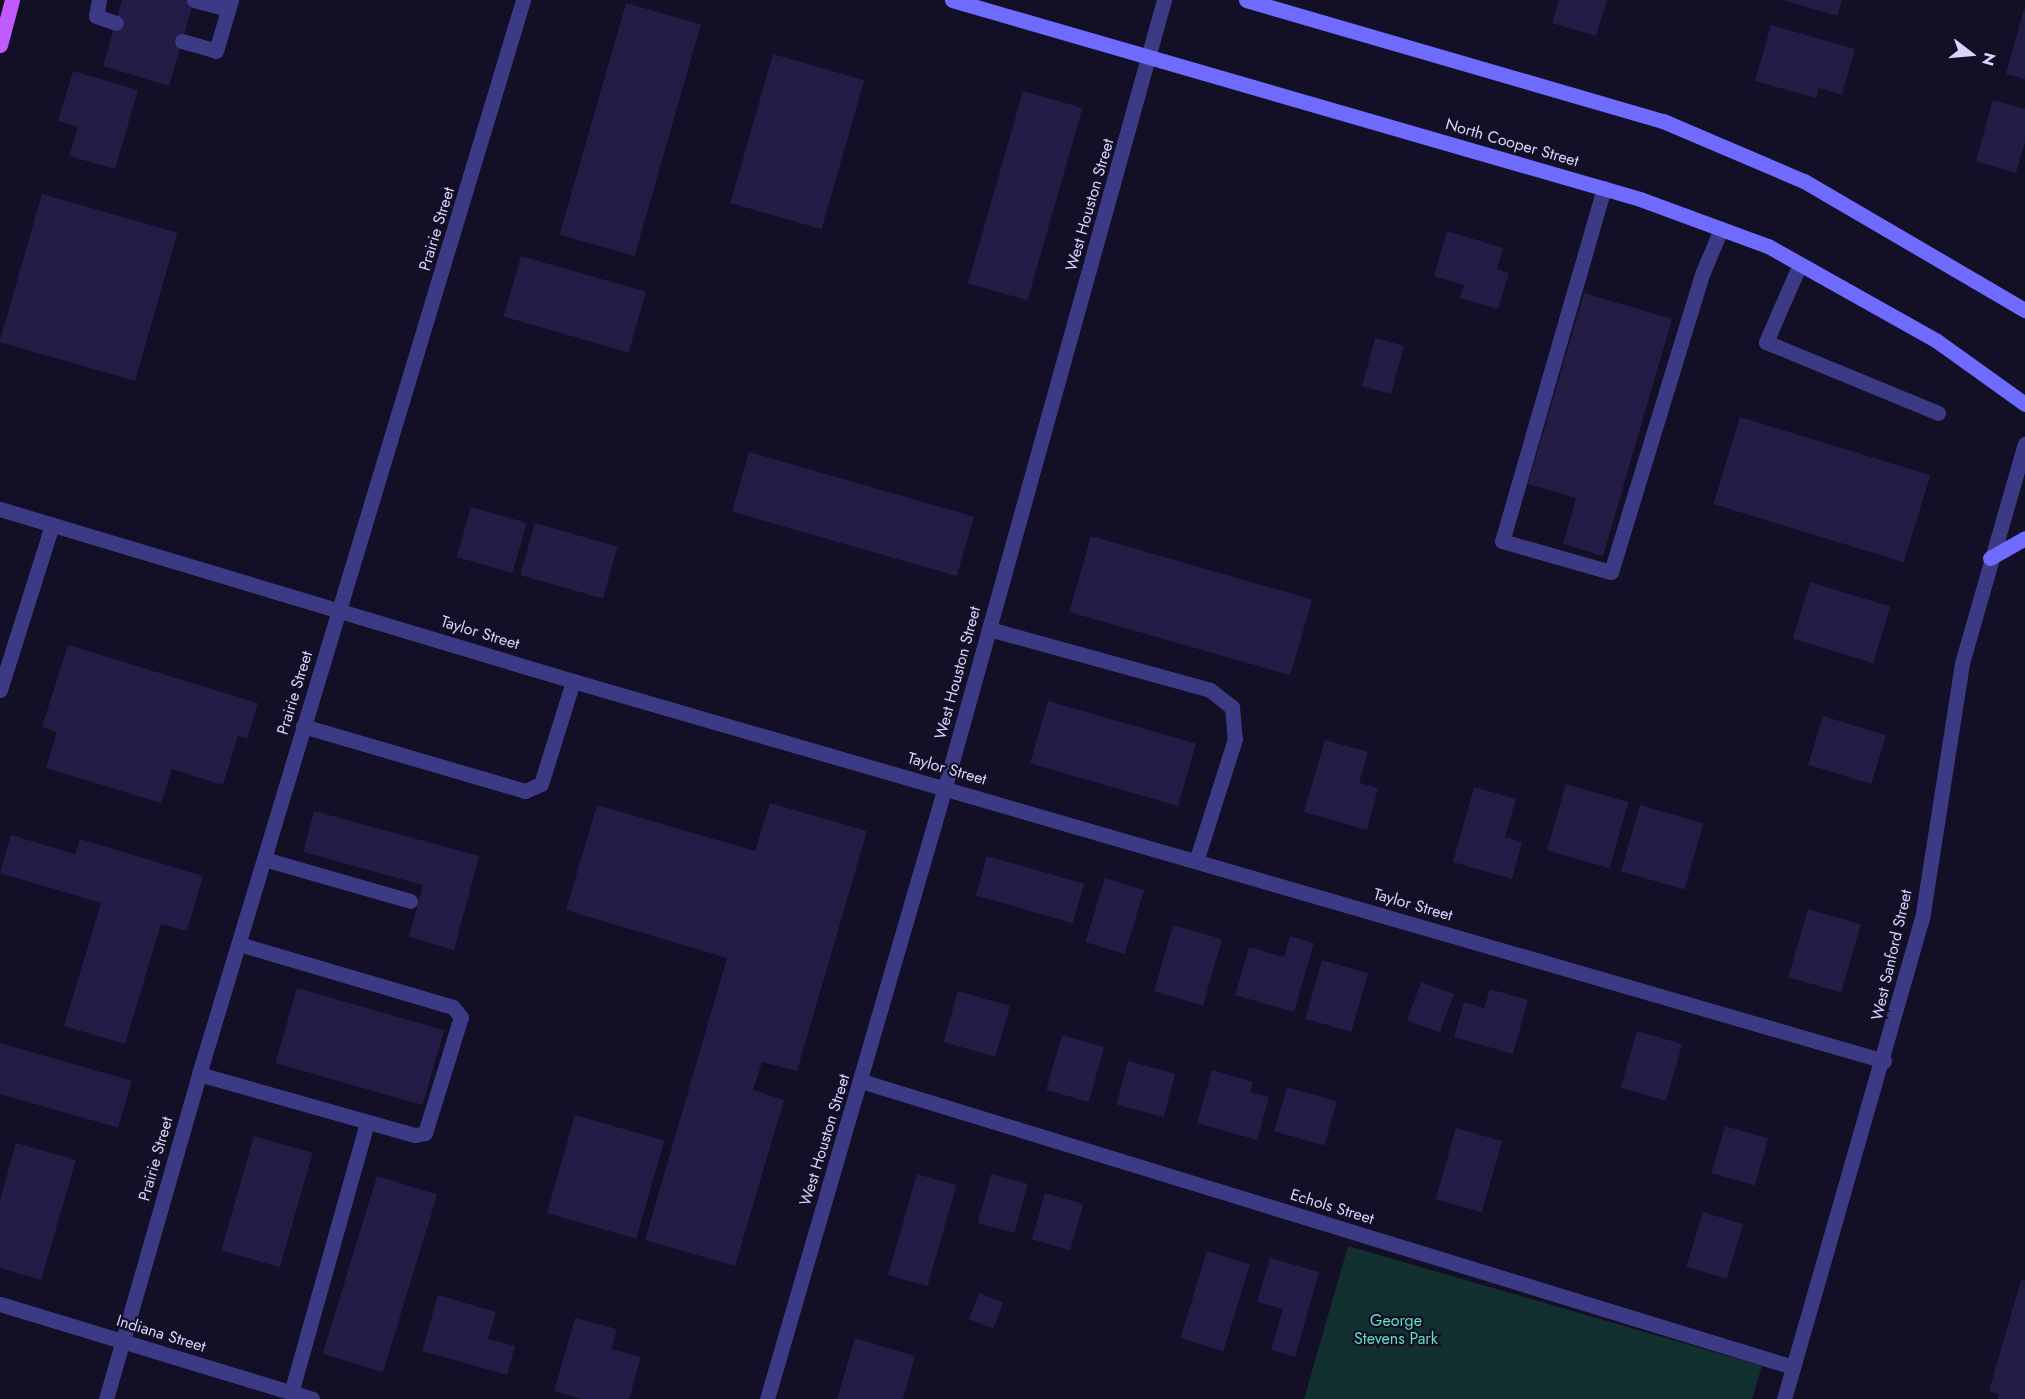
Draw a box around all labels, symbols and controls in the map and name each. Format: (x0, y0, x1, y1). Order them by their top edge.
north arrow (1941, 24, 2001, 84)
text: N (1976, 50, 2002, 68)
street label: North Cooper Street (1443, 115, 1581, 171)
street label: West Houston Street (1062, 137, 1118, 273)
street label: Prairie Street (415, 185, 459, 273)
street label: West Houston Street (931, 604, 985, 742)
street label: Taylor Street (438, 612, 522, 654)
street label: Prairie Street (273, 649, 317, 737)
street label: Taylor Street (905, 749, 989, 789)
street label: Taylor Street (1371, 885, 1455, 925)
street label: West Sanford Street (1868, 888, 1916, 1022)
street label: West Houston Street (796, 1072, 854, 1208)
street label: Prairie Street (135, 1115, 177, 1203)
street label: Echols Street (1288, 1185, 1376, 1229)
street label: Indiana Street (114, 1311, 208, 1357)
park label: George Stevens Park (1354, 1311, 1438, 1349)

